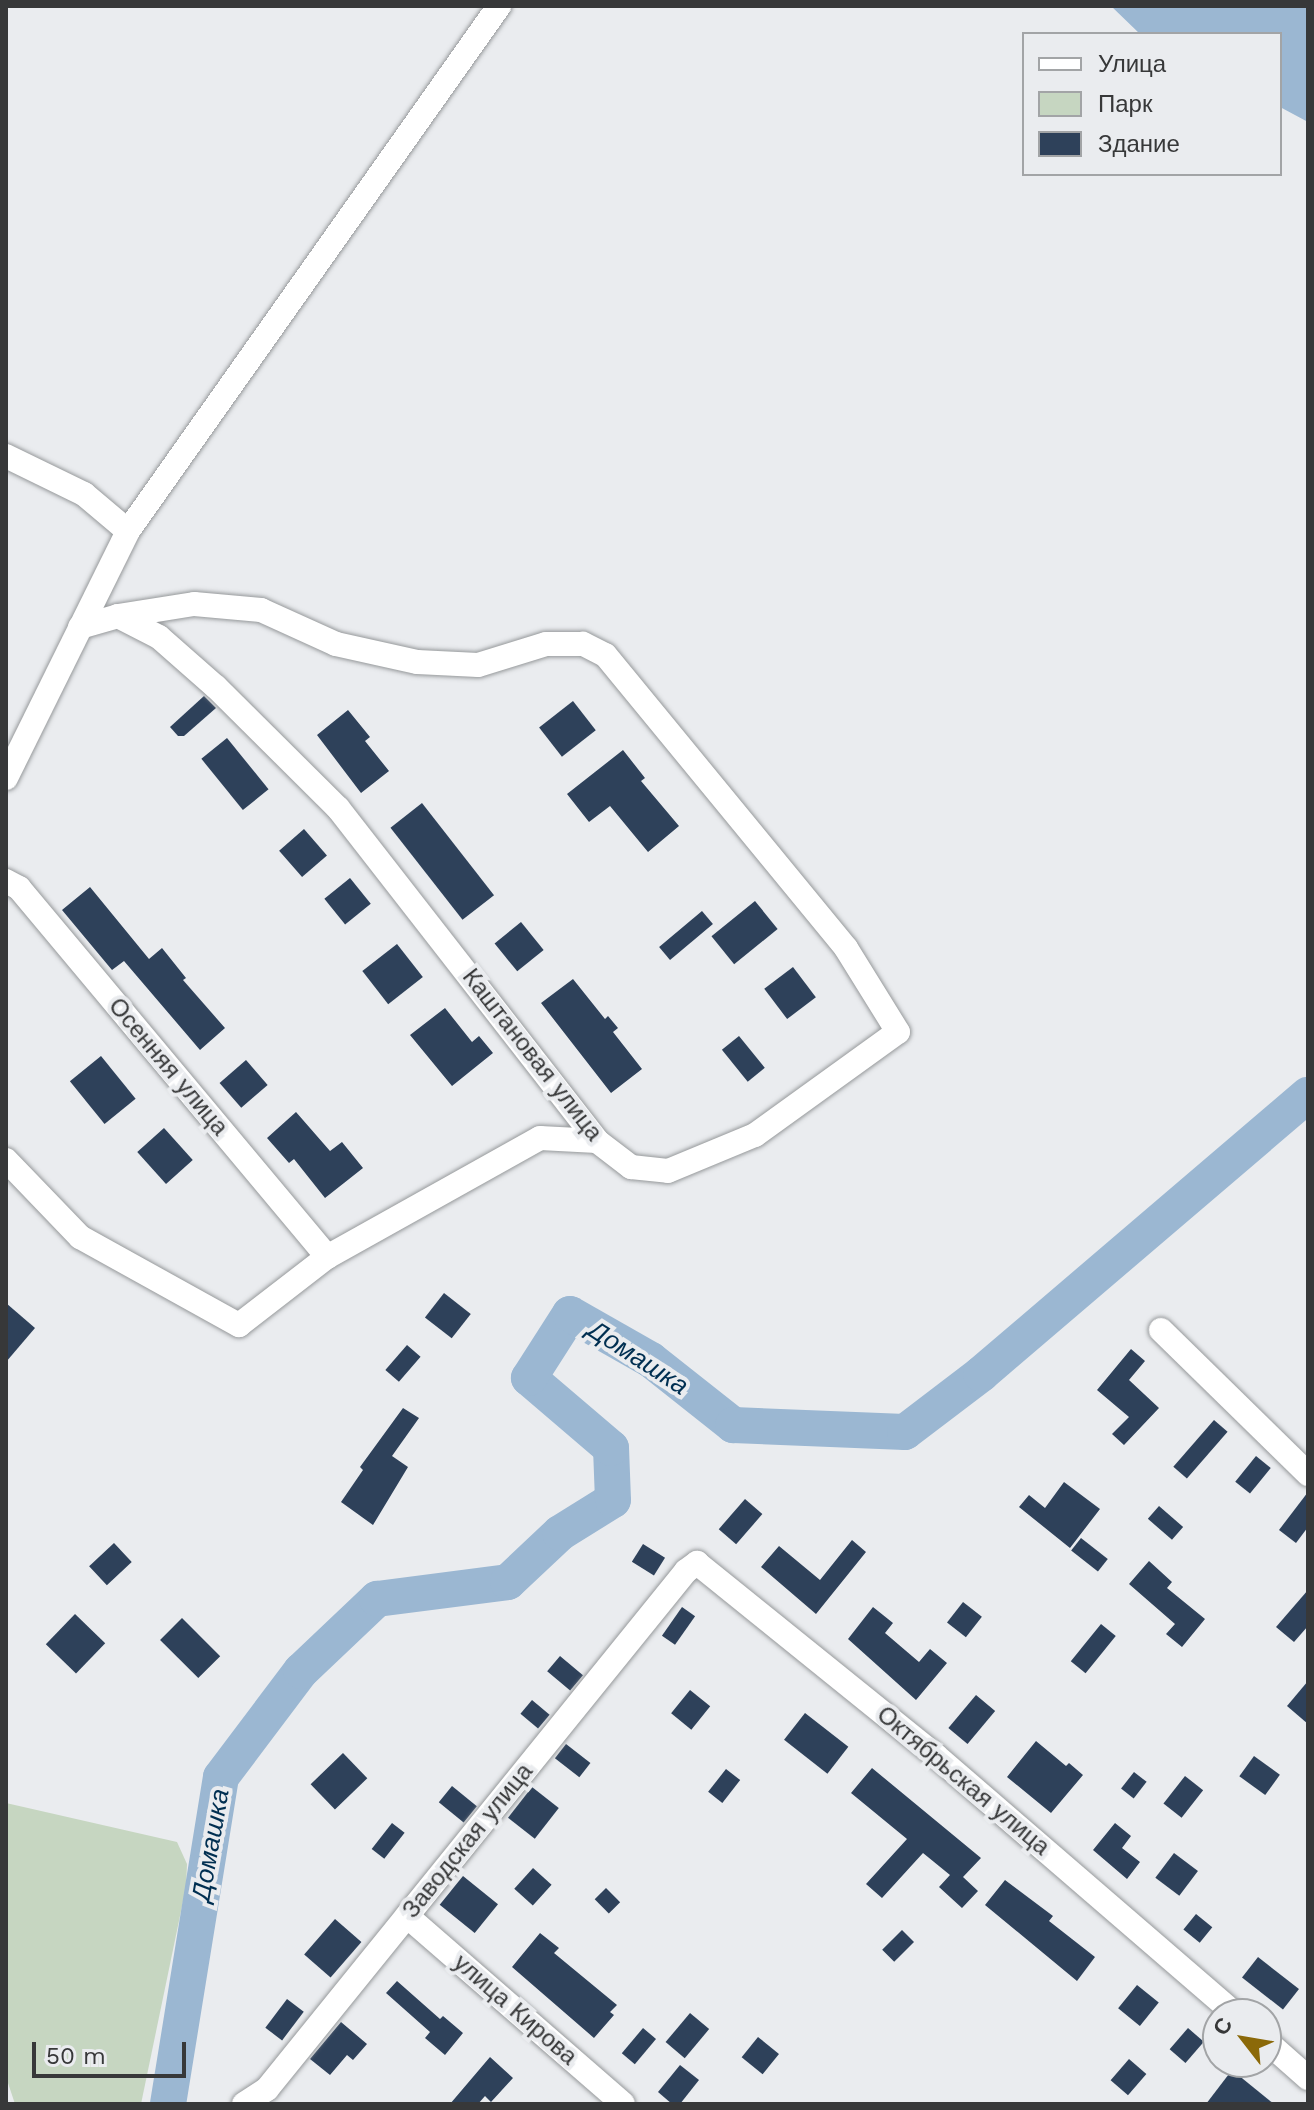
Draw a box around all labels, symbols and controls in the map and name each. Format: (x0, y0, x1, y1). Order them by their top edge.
legend (1022, 32, 1282, 176)
text: Улица (1098, 50, 1166, 78)
text: Парк (1098, 90, 1152, 118)
text: Здание (1098, 130, 1180, 158)
street label: Каштановая улица (456, 963, 608, 1147)
street label: Осенняя улица (102, 992, 234, 1142)
water label: Домашка (582, 1314, 694, 1402)
street label: Октябрьская улица (871, 1700, 1055, 1862)
street label: Заводская улица (397, 1758, 539, 1924)
water label: Домашка (186, 1786, 236, 1904)
street label: улица Кирова (447, 1949, 583, 2071)
north arrow (1202, 1998, 1282, 2078)
text: С (1208, 2013, 1238, 2040)
scale bar (36, 2026, 190, 2076)
text: 50 m (46, 2042, 106, 2070)

